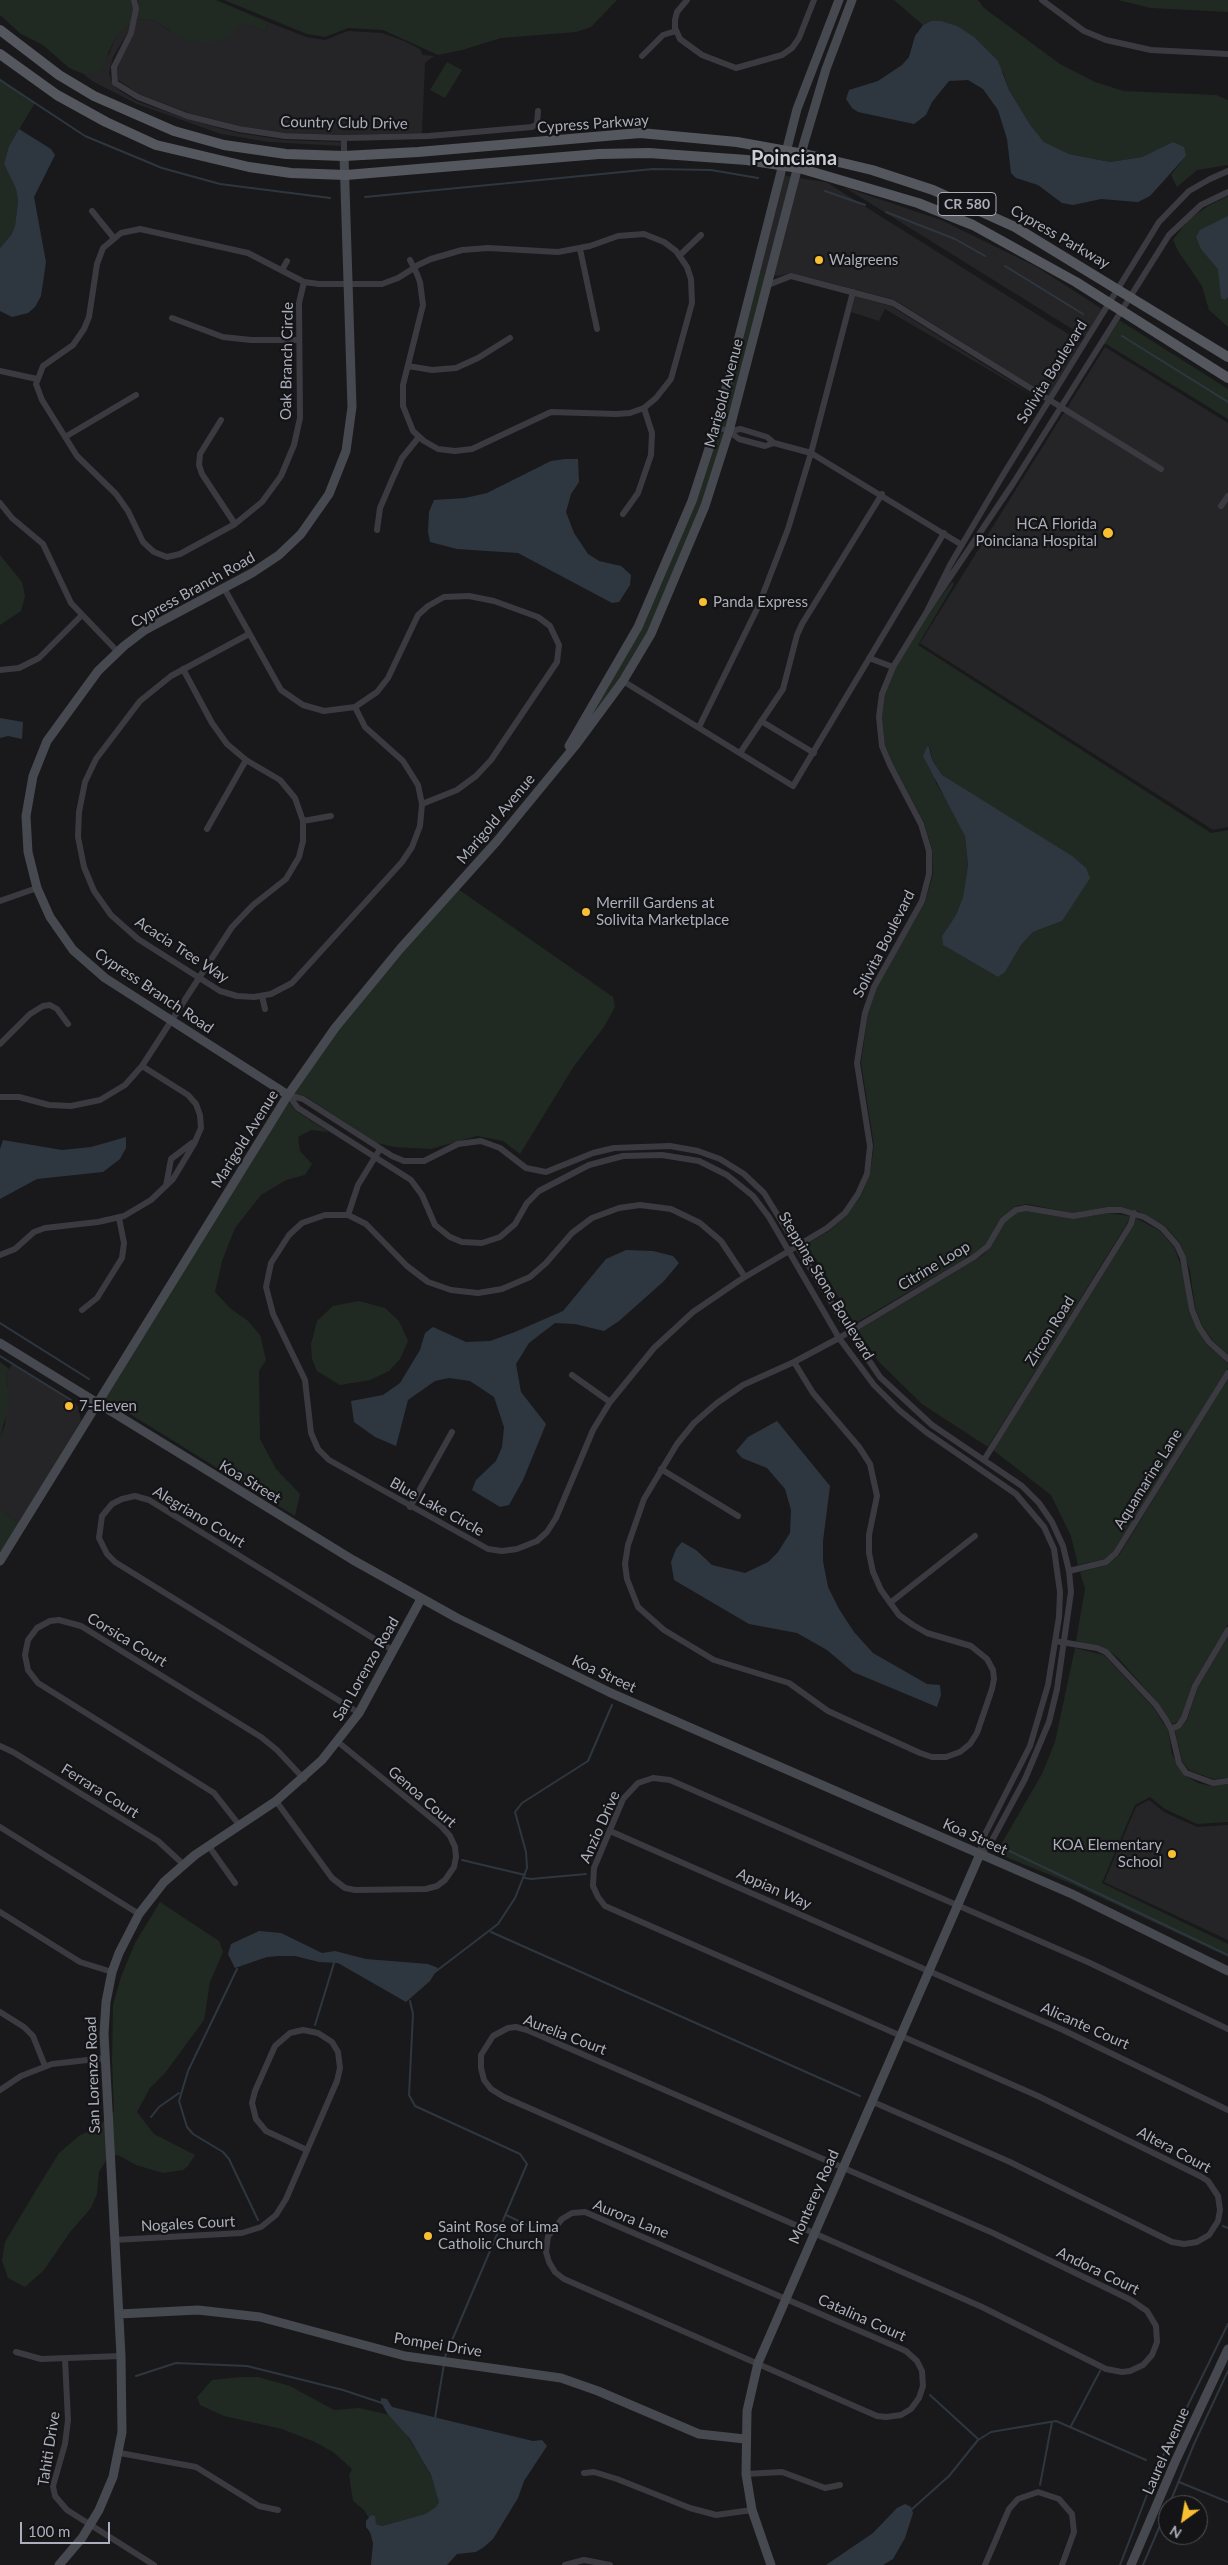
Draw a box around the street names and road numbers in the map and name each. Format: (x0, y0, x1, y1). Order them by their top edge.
street label: Cypress Parkway (537, 111, 649, 137)
street label: Country Club Drive (280, 113, 408, 133)
road number: CR 580 (938, 192, 996, 215)
street label: Cypress Parkway (1007, 201, 1113, 273)
street label: Oak Branch Circle (277, 302, 297, 420)
street label: Solivita Boulevard (1013, 317, 1091, 427)
street label: Marigold Avenue (701, 337, 747, 449)
street label: Cypress Branch Road (128, 548, 258, 632)
street label: Marigold Avenue (453, 770, 539, 868)
street label: Solivita Boulevard (849, 887, 919, 1001)
street label: Acacia Tree Way (132, 913, 232, 987)
street label: Cypress Branch Road (91, 945, 217, 1037)
street label: Marigold Avenue (208, 1087, 282, 1191)
street label: Stepping Stone Boulevard (775, 1209, 877, 1363)
street label: Citrine Loop (895, 1237, 973, 1295)
street label: Zircon Road (1021, 1293, 1079, 1369)
street label: Aquamarine Lane (1110, 1426, 1186, 1532)
street label: Koa Street (216, 1457, 284, 1507)
street label: Blue Lake Circle (387, 1474, 487, 1540)
street label: Alegriano Court (150, 1482, 248, 1552)
street label: Corsica Court (84, 1609, 170, 1671)
street label: San Lorenzo Road (329, 1614, 403, 1724)
street label: Koa Street (569, 1651, 639, 1697)
street label: Ferrara Court (58, 1760, 142, 1822)
street label: Genoa Court (384, 1762, 460, 1832)
street label: Anzio Drive (576, 1788, 624, 1866)
street label: Koa Street (940, 1815, 1010, 1859)
street label: Appian Way (734, 1865, 814, 1913)
street label: Alicante Court (1038, 1998, 1132, 2054)
street label: Aurelia Court (521, 2011, 609, 2059)
street label: San Lorenzo Road (82, 2016, 104, 2134)
street label: Altera Court (1134, 2123, 1214, 2177)
street label: Monterey Road (785, 2147, 843, 2247)
street label: Aurora Lane (591, 2196, 671, 2242)
street label: Nogales Court (140, 2213, 236, 2235)
street label: Andora Court (1054, 2243, 1142, 2299)
street label: Catalina Court (815, 2291, 909, 2345)
street label: Pompei Drive (393, 2329, 483, 2361)
street label: Laurel Avenue (1139, 2405, 1193, 2497)
street label: Tahiti Drive (34, 2410, 64, 2488)

